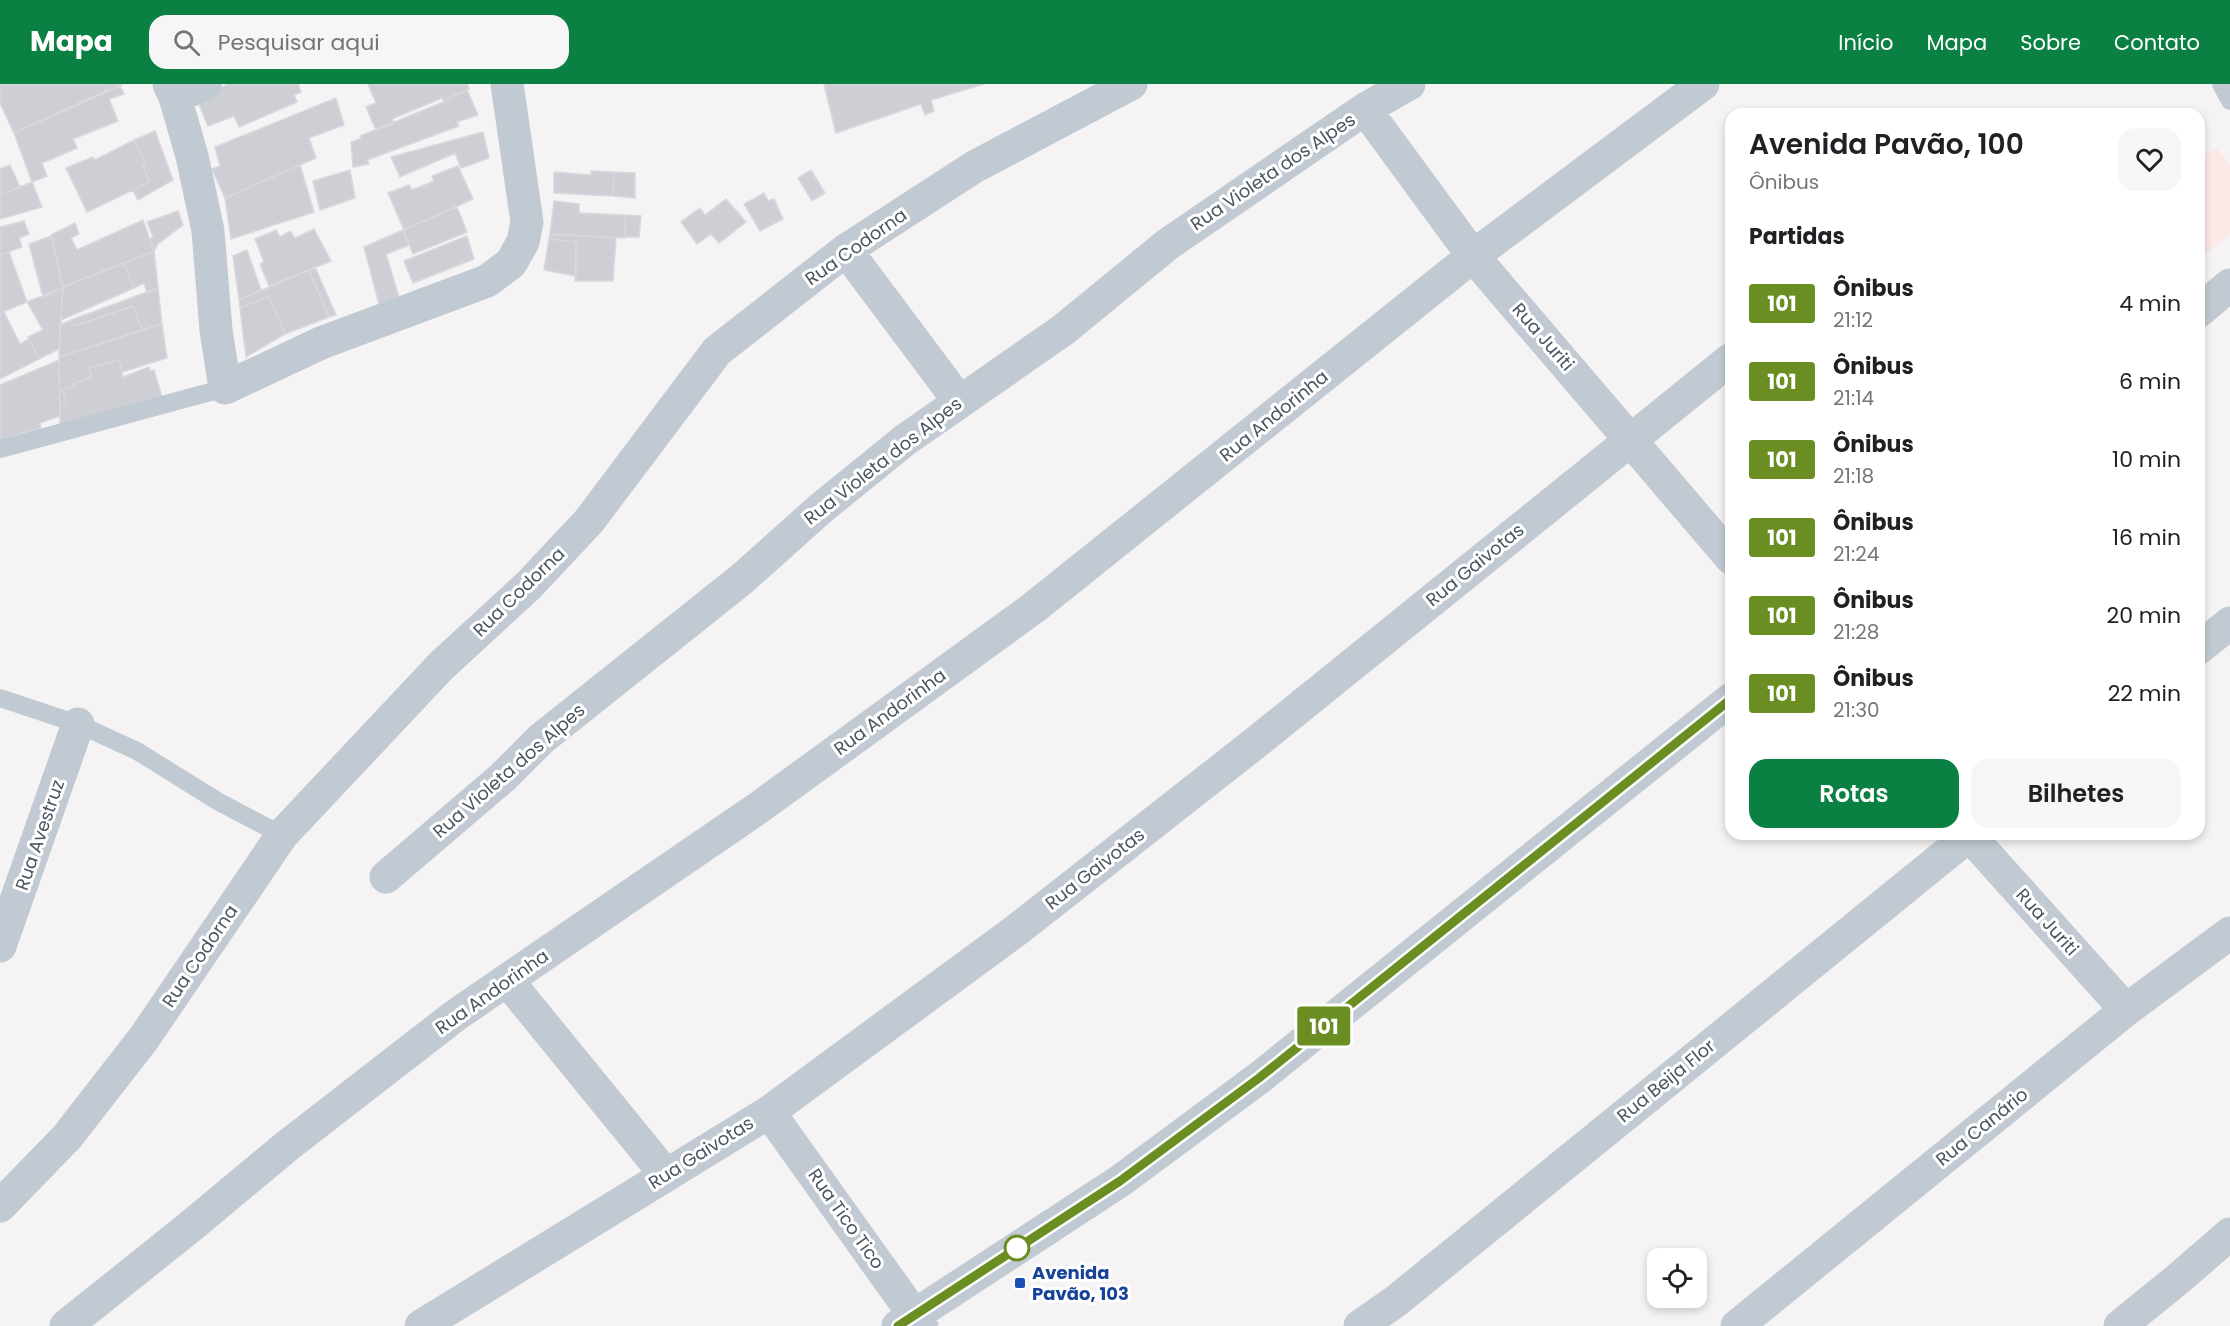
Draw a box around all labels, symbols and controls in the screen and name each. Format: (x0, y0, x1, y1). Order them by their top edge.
search box (149, 15, 569, 69)
text: Mapa (30, 22, 113, 61)
icon: search (170, 26, 203, 59)
text: Pesquisar aqui (218, 27, 380, 58)
text: Início (1838, 28, 1893, 57)
text: Mapa (1926, 28, 1987, 57)
text: Sobre (2020, 28, 2081, 57)
text: Contato (2114, 28, 2200, 57)
street label: Rua Violeta dos Alpes (1185, 107, 1360, 236)
text: Avenida Pavão, 100 (1749, 125, 2024, 164)
button: heart (2118, 128, 2181, 191)
text: Ônibus (1749, 168, 1819, 196)
street label: Rua Codorna (800, 202, 912, 291)
text: Partidas (1749, 221, 1845, 252)
text: Ônibus (1833, 273, 1914, 304)
text: 4 min (2119, 288, 2181, 319)
text: 101 (1767, 289, 1797, 318)
street label: Rua Juriti (1507, 297, 1580, 376)
text: 21:12 (1833, 306, 1873, 334)
text: Ônibus (1833, 351, 1914, 382)
street label: Rua Andorinha (1214, 364, 1333, 467)
text: 6 min (2119, 366, 2181, 397)
text: 101 (1767, 367, 1797, 396)
text: 21:14 (1833, 384, 1874, 412)
street label: Rua Violeta dos Alpes (799, 391, 967, 530)
text: Ônibus (1833, 429, 1914, 460)
text: 10 min (2112, 444, 2181, 475)
text: 101 (1767, 445, 1797, 474)
text: 21:18 (1833, 462, 1874, 490)
text: Ônibus (1833, 507, 1914, 538)
street label: Rua Gaivotas (1420, 517, 1529, 612)
text: 16 min (2112, 522, 2181, 553)
text: 101 (1767, 523, 1797, 552)
text: 21:24 (1833, 540, 1879, 568)
street label: Rua Codorna (467, 541, 570, 642)
text: Ônibus (1833, 585, 1914, 616)
text: 20 min (2107, 600, 2181, 631)
text: 101 (1767, 601, 1797, 630)
text: 21:28 (1833, 618, 1879, 646)
street label: Rua Andorinha (829, 662, 951, 761)
text: Ônibus (1833, 663, 1914, 694)
text: 22 min (2108, 678, 2181, 709)
text: 101 (1767, 679, 1797, 708)
text: 21:30 (1833, 696, 1880, 724)
street label: Rua Violeta dos Alpes (427, 698, 590, 844)
button: Rotas (1749, 759, 1959, 828)
button: Bilhetes (1971, 759, 2181, 828)
street label: Rua Avestruz (9, 776, 70, 893)
street label: Rua Gaivotas (1040, 822, 1150, 915)
street label: Rua Juriti (2010, 883, 2084, 961)
street label: Rua Codorna (156, 899, 243, 1012)
street label: Rua Andorinha (430, 943, 553, 1040)
line badge: 101 (1290, 1006, 1358, 1046)
text: 101 (1309, 1012, 1339, 1041)
street label: Rua Beija Flor (1611, 1033, 1720, 1128)
street label: Rua Canário (1930, 1082, 2033, 1172)
street label: Rua Gaivotas (643, 1110, 758, 1195)
street label: Rua Tico Tico (802, 1163, 890, 1274)
unlabelled marker (1004, 1235, 1030, 1261)
map controls (1647, 1248, 1707, 1308)
button: locate (1647, 1248, 1707, 1308)
place label: Avenida Pavão, 103 (1032, 1260, 1129, 1306)
marker: Avenida Pavão, 103 (1013, 1276, 1027, 1290)

